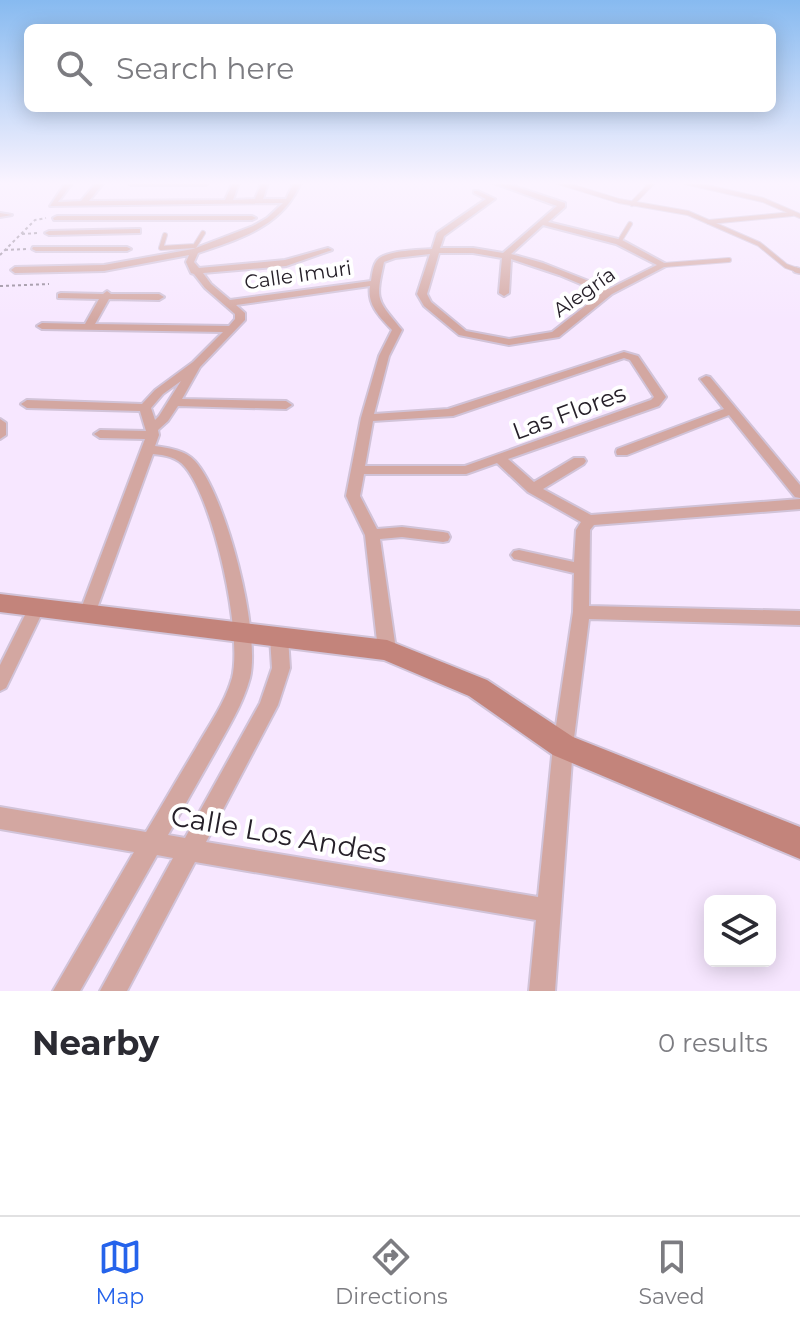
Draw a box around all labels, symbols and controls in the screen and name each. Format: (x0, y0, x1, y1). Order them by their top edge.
search box (24, 24, 776, 112)
icon: search (52, 46, 96, 90)
text: Search here (116, 50, 294, 87)
street label: Calle Imuri (243, 256, 353, 294)
street label: Alegría (548, 262, 620, 322)
street label: Las Flores (508, 378, 630, 446)
street label: Calle Los Andes (168, 798, 390, 870)
map controls (704, 895, 776, 967)
button: layers (704, 895, 776, 967)
text: Nearby (32, 1022, 159, 1064)
text: 0 results (658, 1027, 768, 1059)
tab: Map (95, 1235, 144, 1310)
tab: Directions (335, 1235, 448, 1310)
tab: Saved (639, 1235, 705, 1310)

